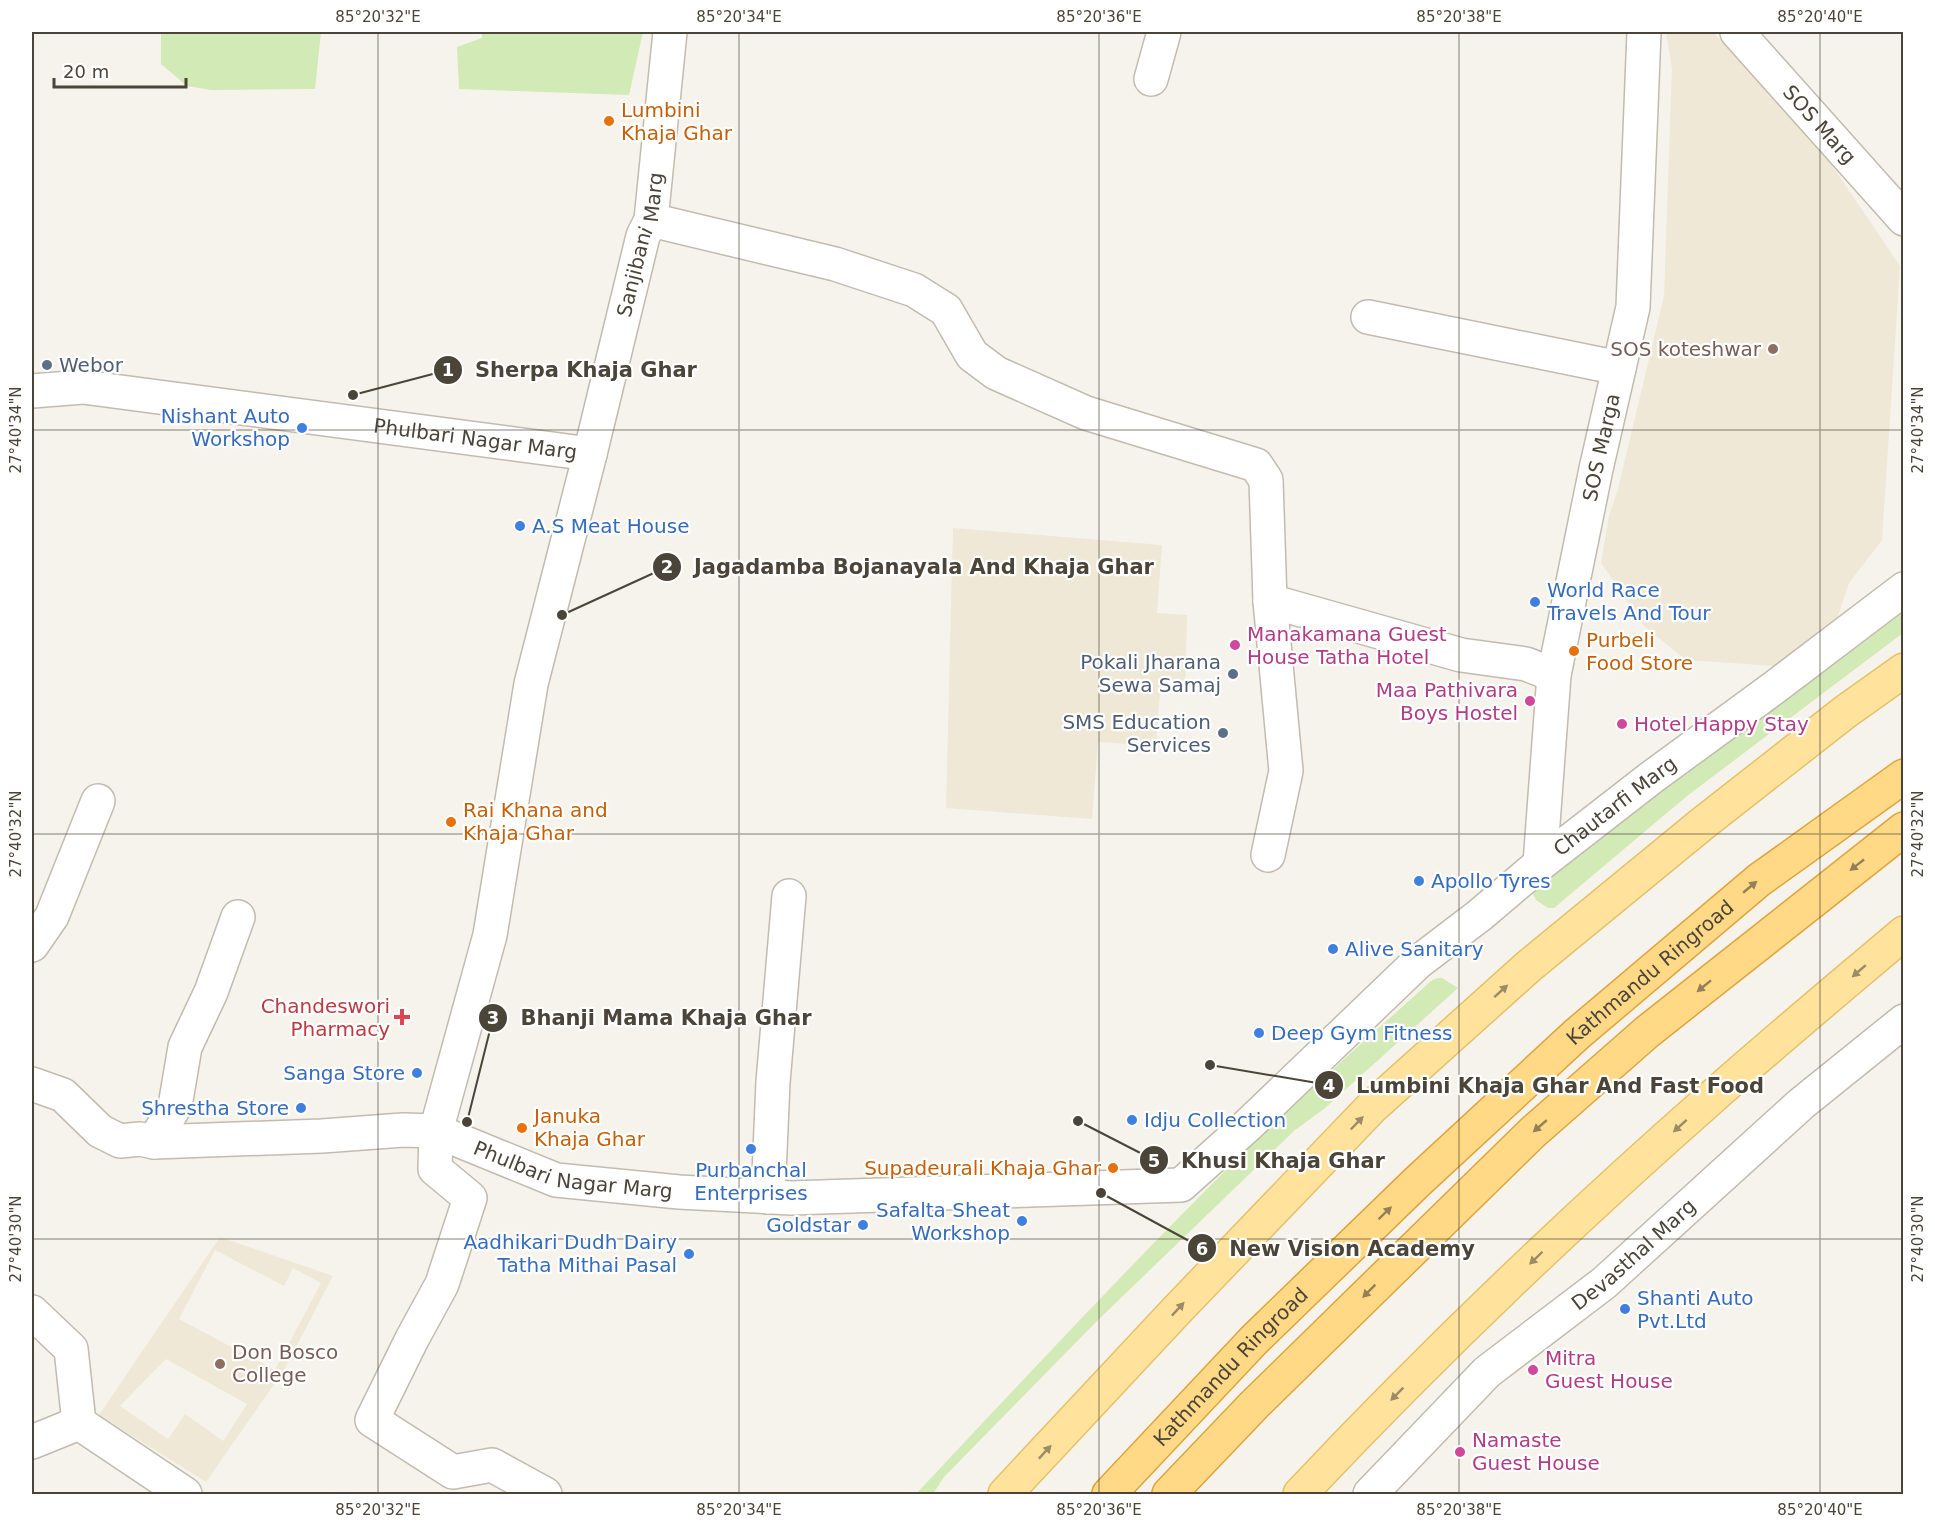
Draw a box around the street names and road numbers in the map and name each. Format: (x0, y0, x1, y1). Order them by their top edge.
street label: SOS Marg (1778, 80, 1861, 169)
street label: Sanjibani Marg (612, 171, 668, 319)
street label: SOS Marga (1578, 391, 1625, 503)
street label: Phulbari Nagar Marg (372, 414, 579, 464)
street label: Chautarfi Marg (1549, 751, 1681, 861)
street label: Kathmandu Ringroad (1561, 895, 1738, 1050)
street label: Phulbari Nagar Marg (470, 1136, 674, 1203)
street label: Devasthal Marg (1567, 1194, 1701, 1315)
street label: Kathmandu Ringroad (1148, 1282, 1313, 1451)

